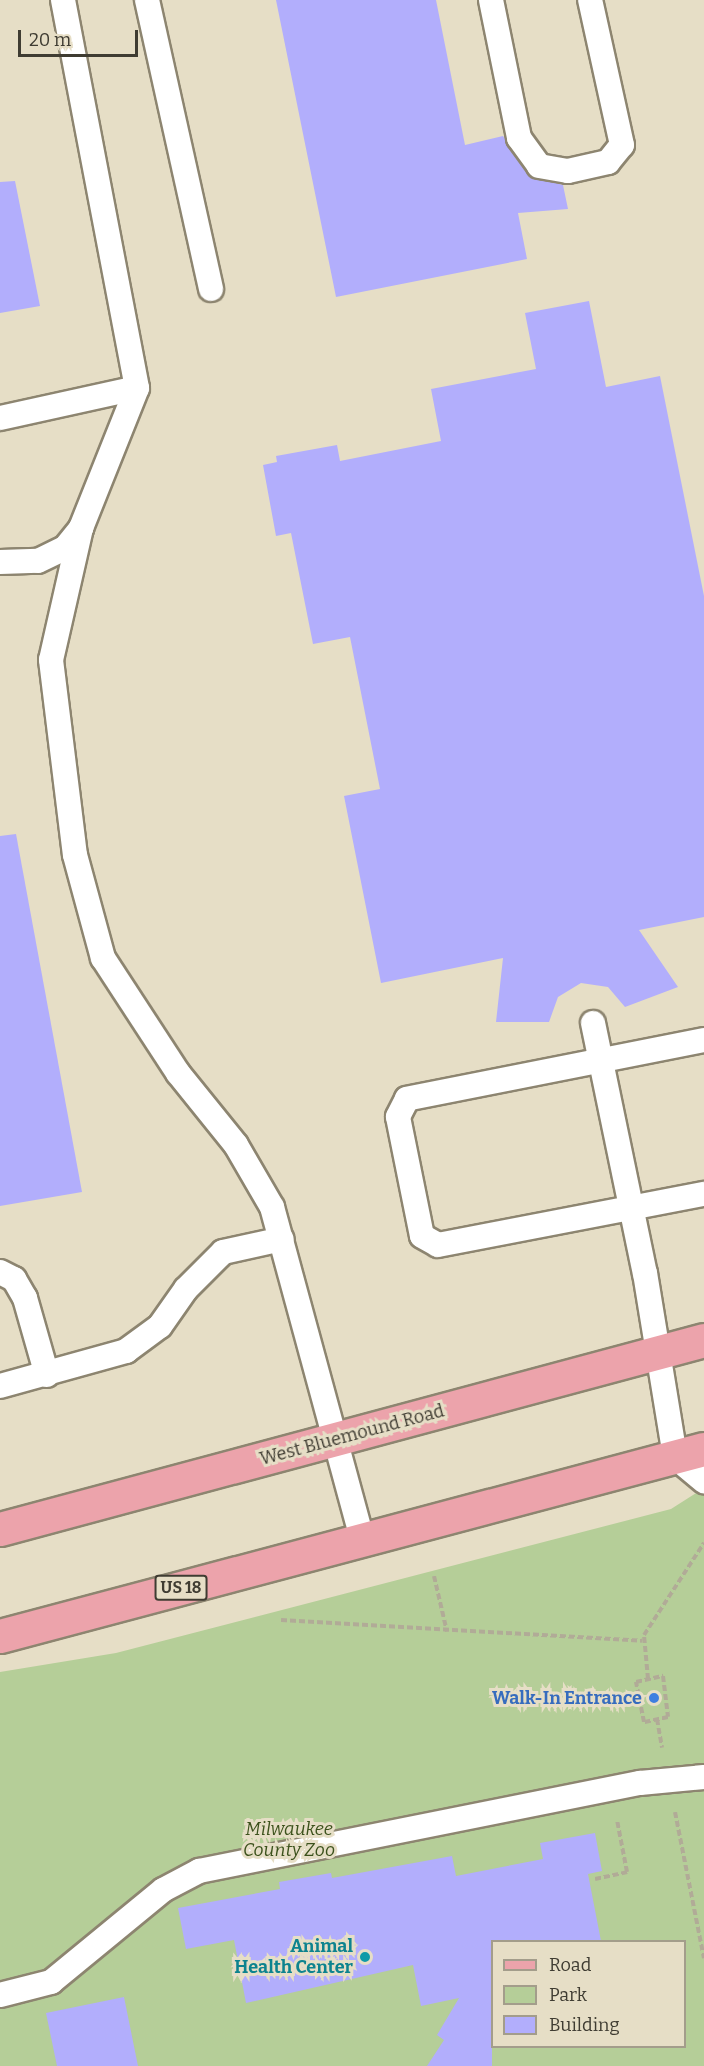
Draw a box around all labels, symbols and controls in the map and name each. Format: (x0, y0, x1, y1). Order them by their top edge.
scale bar (21, 18, 141, 56)
text: 20 m (29, 29, 71, 51)
street label: West Bluemound Road (257, 1400, 447, 1470)
road number: US 18 (154, 1575, 208, 1601)
place label: Walk-In Entrance (492, 1687, 642, 1709)
marker: Walk-In Entrance (647, 1691, 661, 1705)
park label: Milwaukee County Zoo (243, 1819, 335, 1862)
place label: Animal Health Center (234, 1936, 353, 1978)
legend (491, 1940, 686, 2048)
marker: Animal Health Center (358, 1950, 372, 1964)
text: Road (549, 1954, 591, 1976)
text: Park (549, 1984, 587, 2006)
text: Building (549, 2014, 620, 2036)

